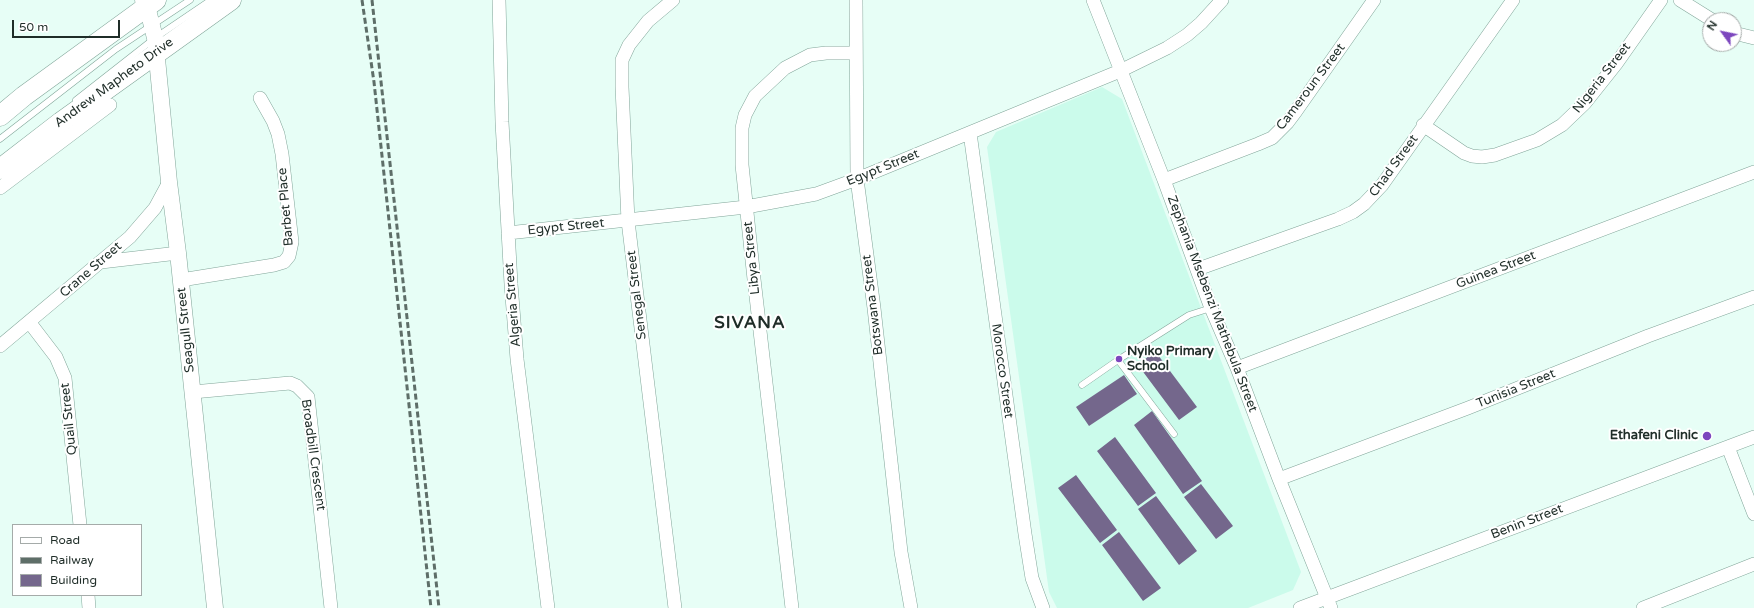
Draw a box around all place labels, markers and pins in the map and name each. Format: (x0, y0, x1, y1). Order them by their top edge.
place label: Nyiko Primary School (1127, 344, 1214, 375)
marker: Nyiko Primary School (1114, 354, 1124, 364)
place label: Ethafeni Clinic (1610, 428, 1698, 444)
marker: Ethafeni Clinic (1701, 430, 1713, 442)

